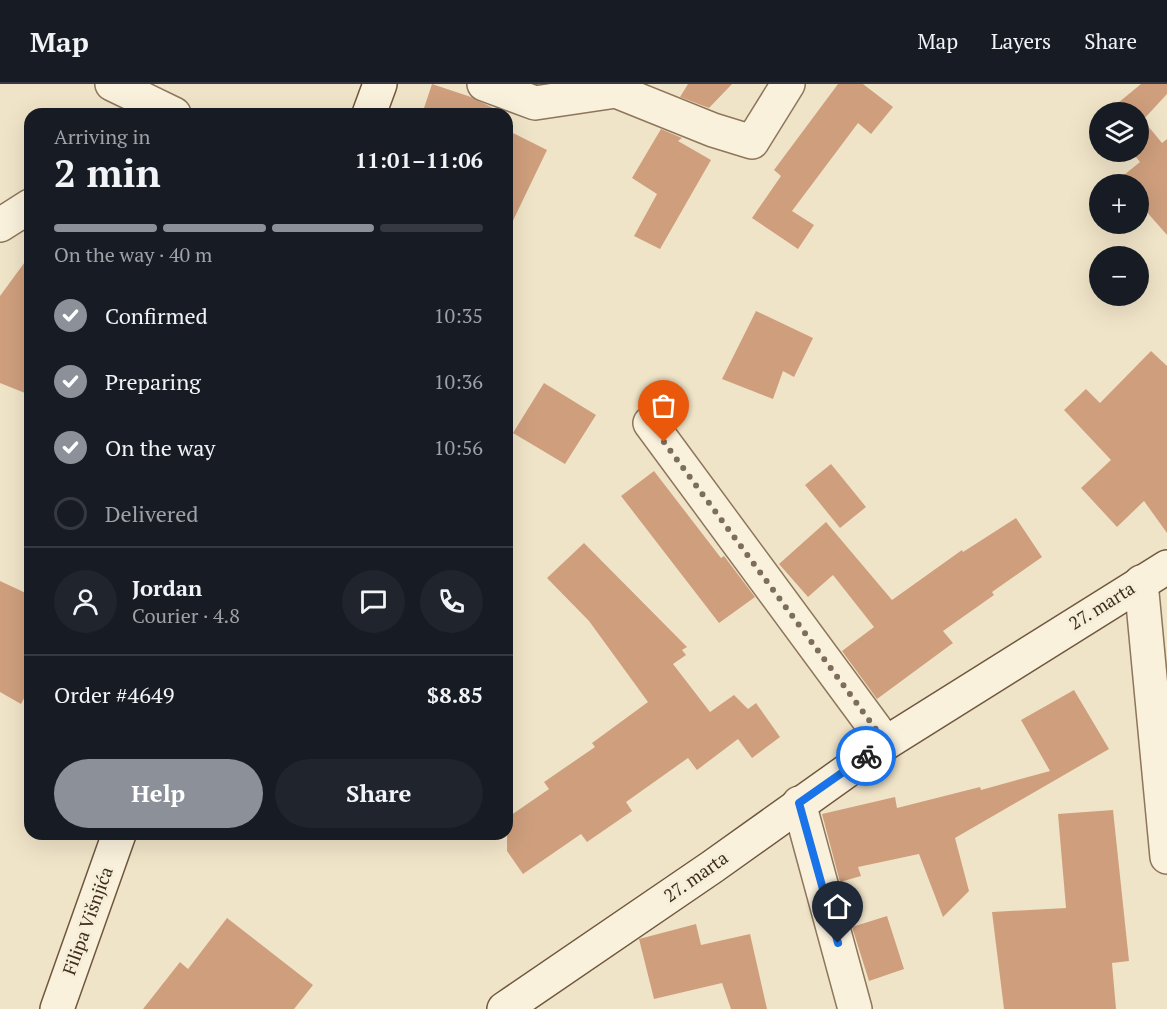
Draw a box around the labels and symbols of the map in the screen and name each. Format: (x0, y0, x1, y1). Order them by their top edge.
pin (638, 380, 689, 442)
street label: 27. marta (1064, 576, 1139, 635)
courier (836, 726, 896, 786)
street label: 27. marta (658, 845, 732, 907)
street label: Filipa Višnjića (56, 863, 118, 978)
pin (812, 881, 863, 943)

